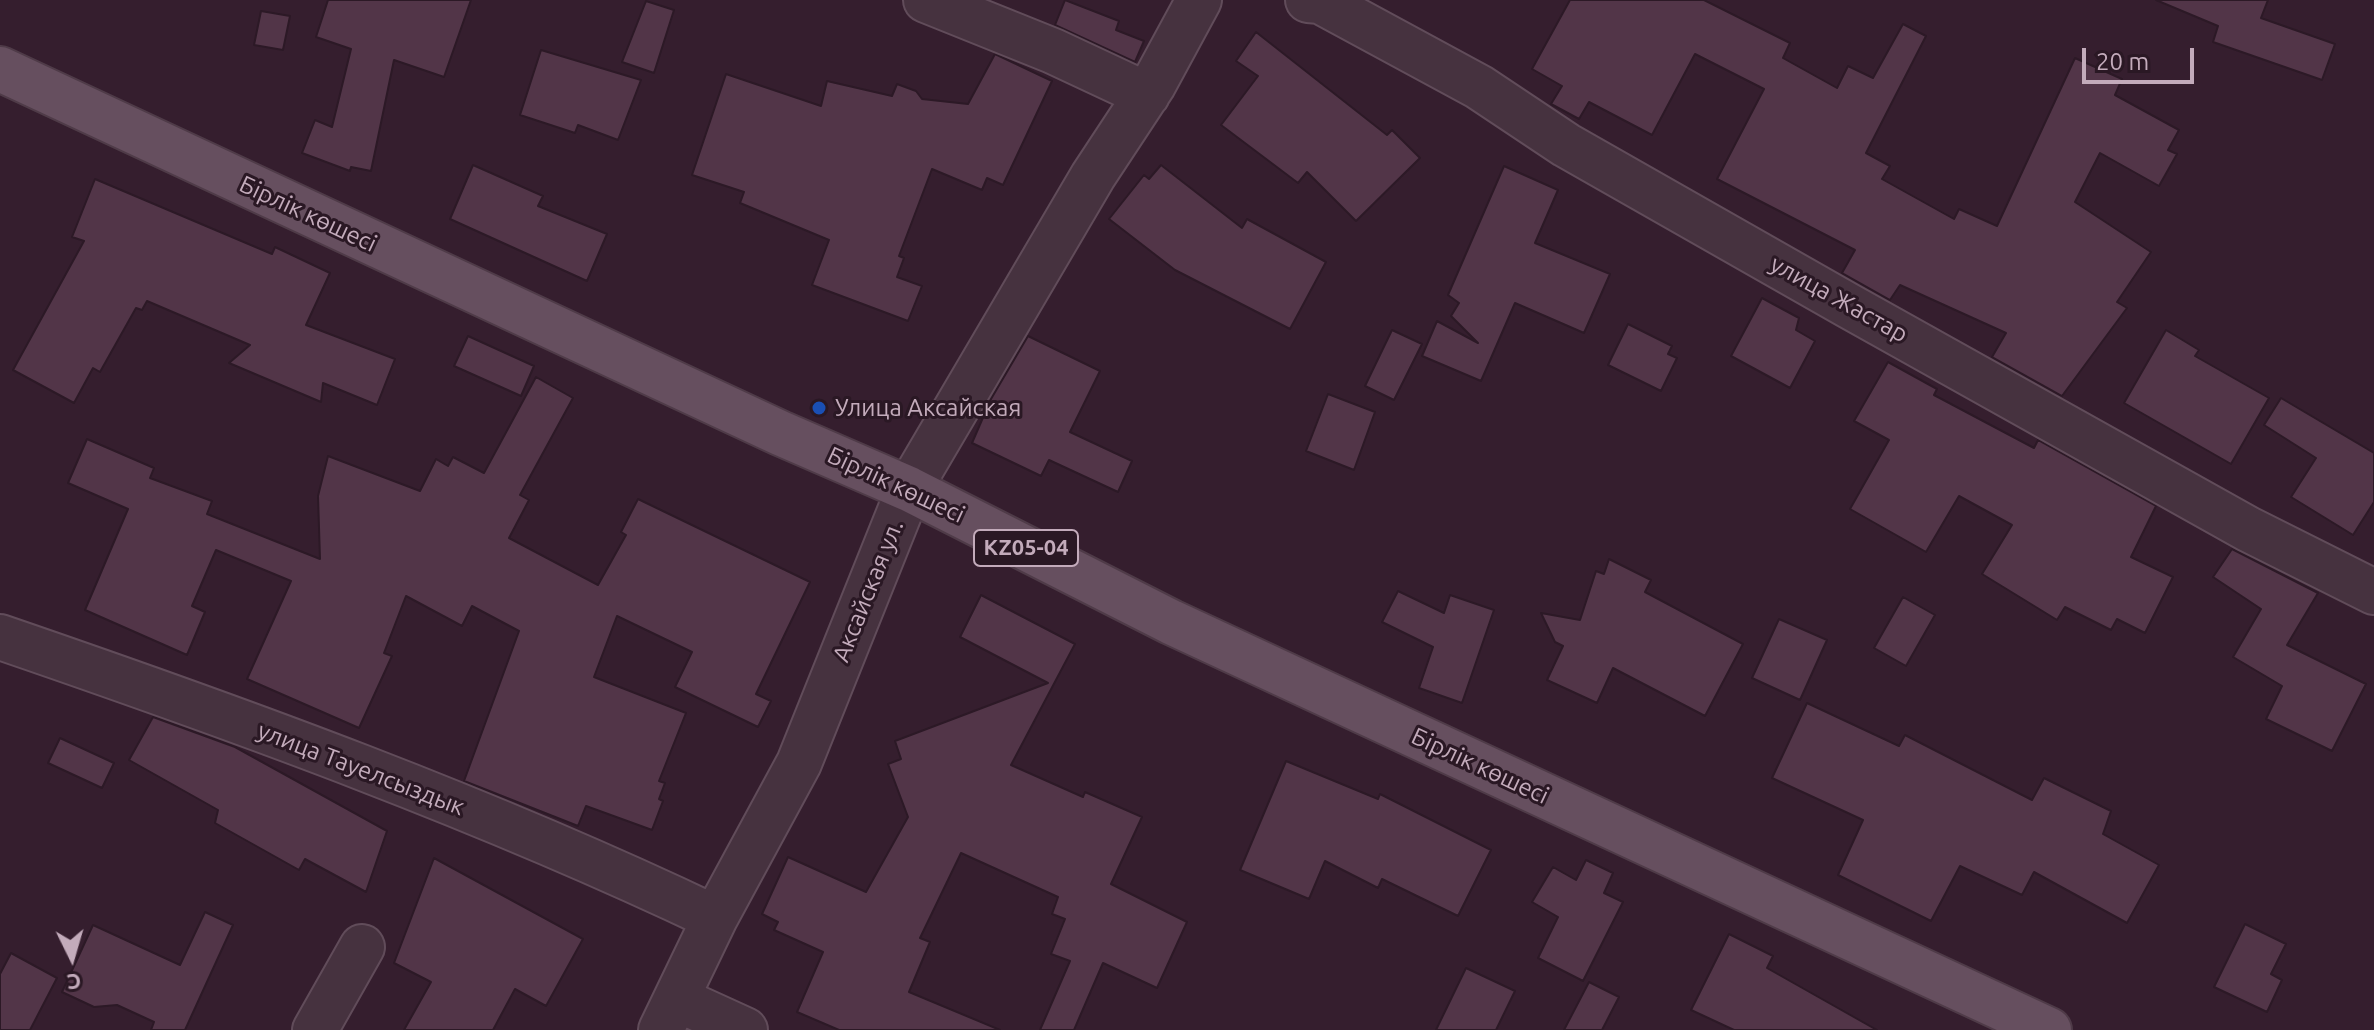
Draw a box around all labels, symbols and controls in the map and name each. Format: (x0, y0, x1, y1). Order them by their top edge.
scale bar (2086, 32, 2198, 82)
text: 20 m (2096, 48, 2149, 75)
street label: Бірлік көшесі (235, 170, 381, 258)
street label: улица Жастар (1765, 249, 1913, 349)
place label: Улица Аксайская (835, 394, 1021, 422)
marker: Улица Аксайская (810, 399, 828, 417)
street label: Бірлік көшесі (823, 441, 969, 529)
street label: Аксайская ул. (826, 516, 910, 666)
road number: KZ05-04 (974, 530, 1078, 566)
street label: улица Тауелсыздык (253, 716, 469, 822)
street label: Бірлік көшесі (1407, 722, 1553, 810)
north arrow (32, 918, 112, 998)
text: С (66, 969, 82, 995)

